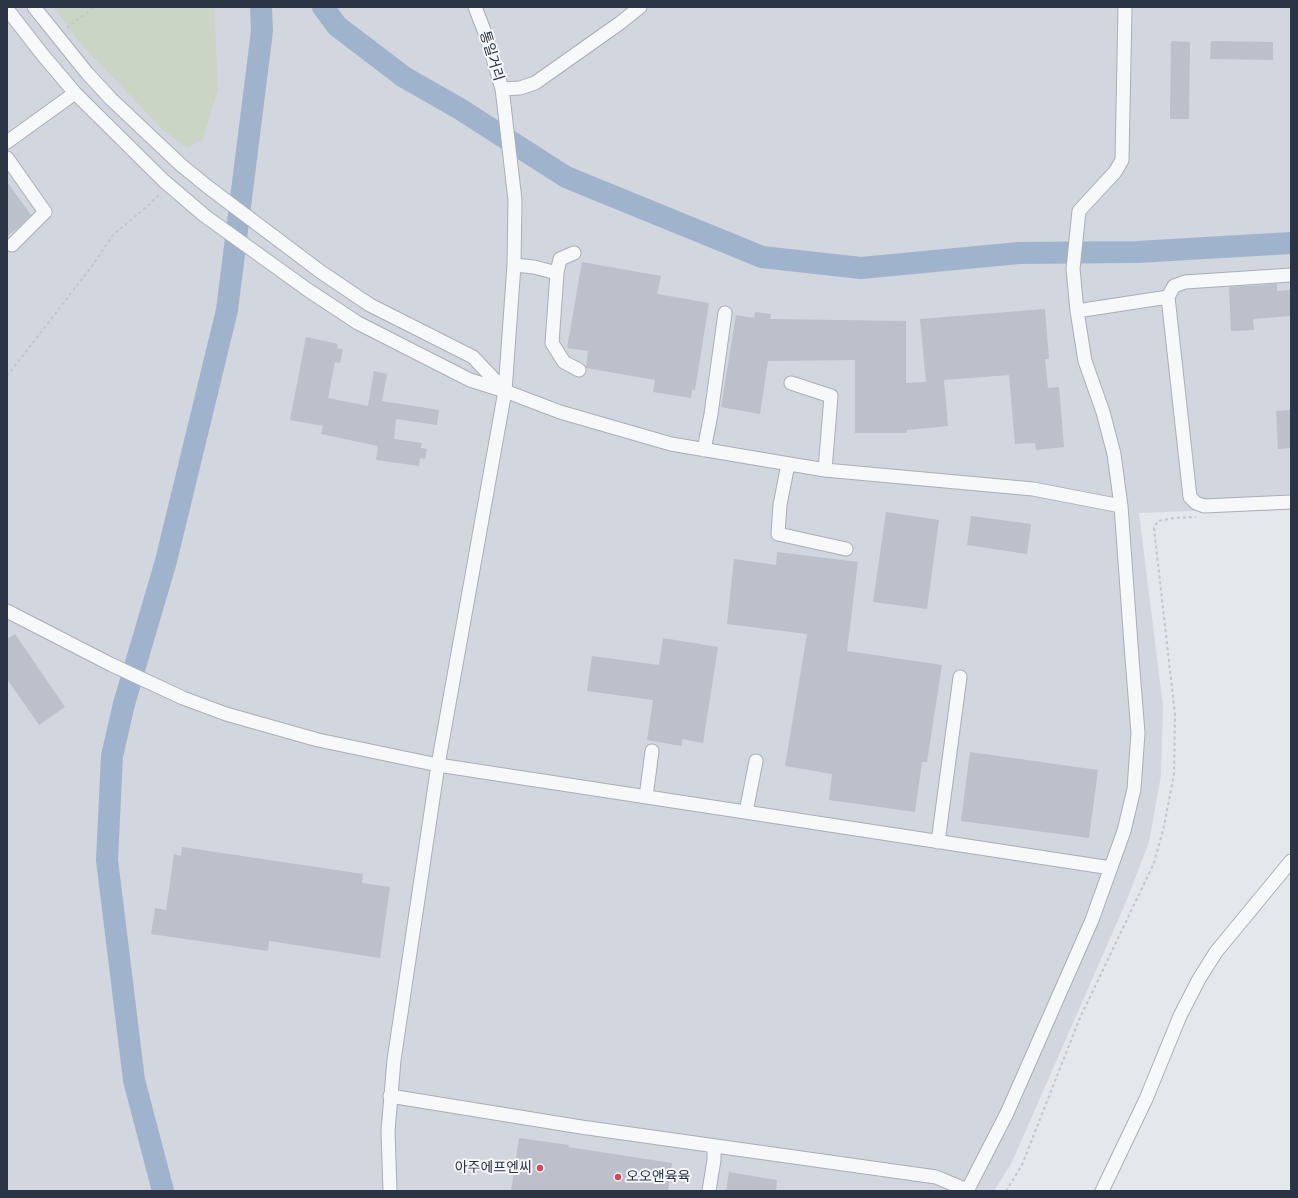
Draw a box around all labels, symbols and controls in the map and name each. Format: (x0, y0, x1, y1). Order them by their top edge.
street label: 통일거리 (475, 29, 507, 83)
place label: 아주에프엔씨 (455, 1160, 532, 1176)
marker: 아주에프엔씨 (535, 1163, 545, 1173)
place label: 오오앤육육 (626, 1169, 690, 1185)
marker: 오오앤육육 (613, 1172, 623, 1182)

